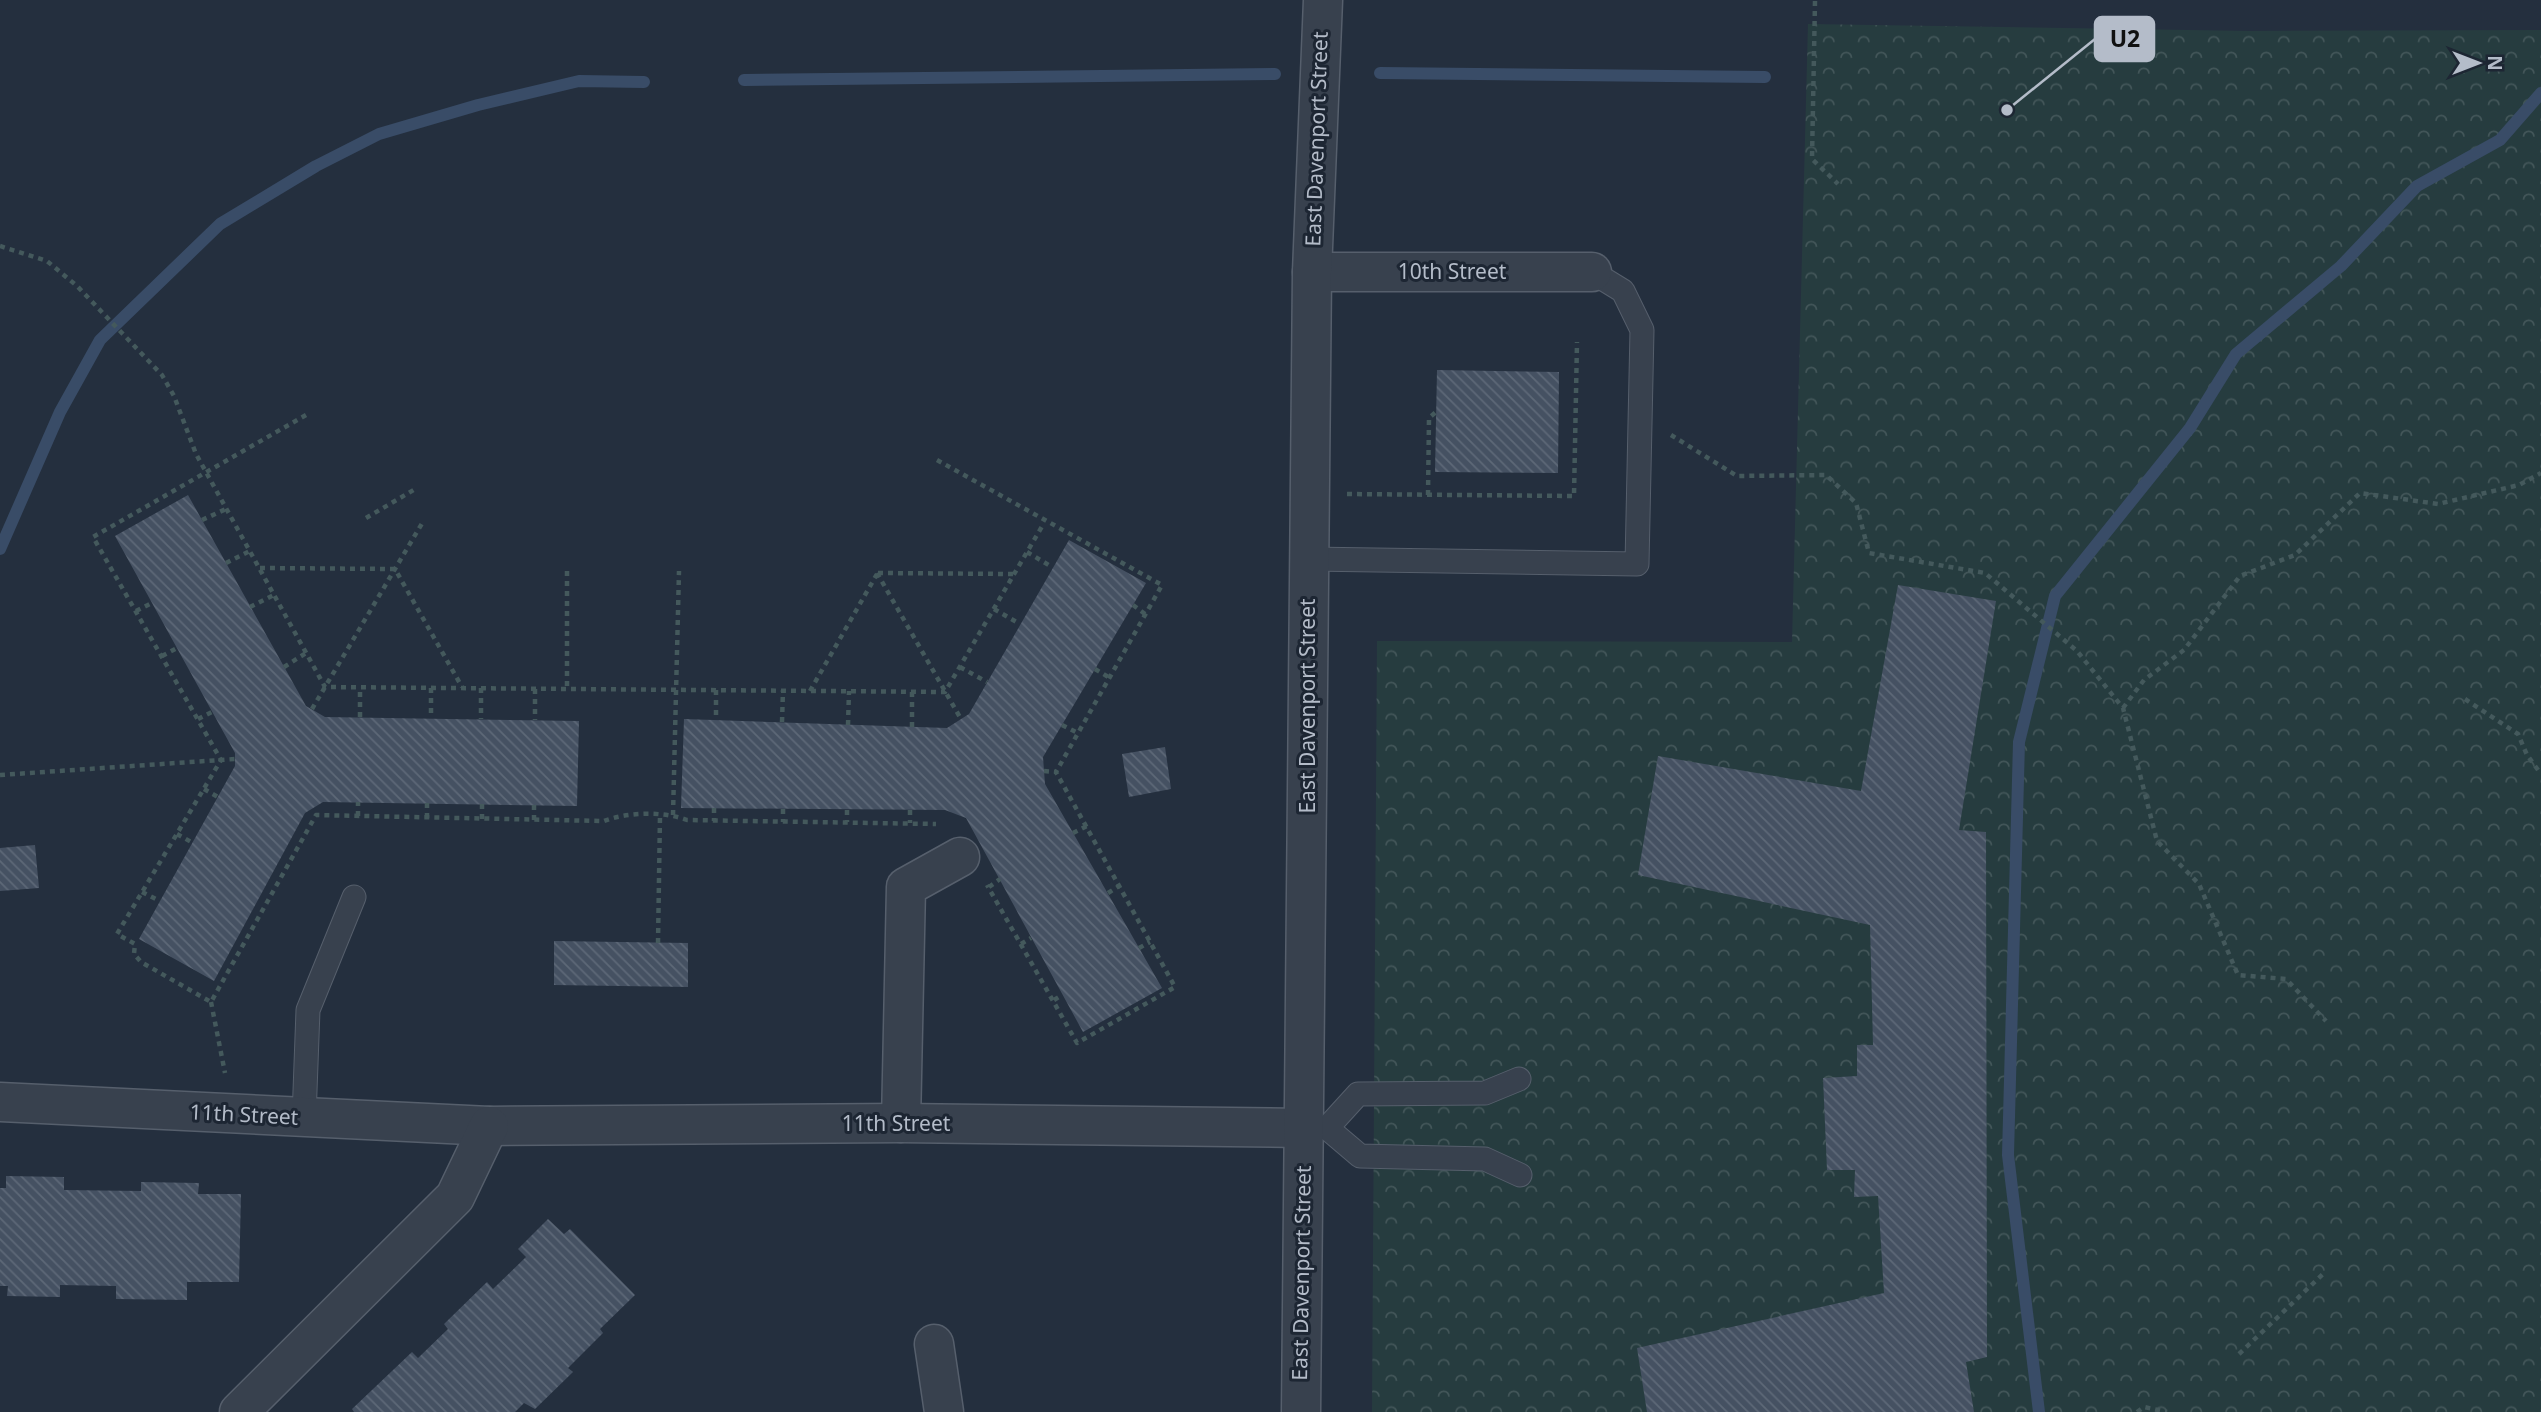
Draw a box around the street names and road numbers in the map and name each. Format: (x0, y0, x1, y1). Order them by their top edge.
street label: East Davenport Street (1298, 31, 1334, 247)
street label: 10th Street (1398, 257, 1507, 285)
street label: East Davenport Street (1293, 598, 1321, 814)
street label: 11th Street (189, 1097, 299, 1131)
street label: 11th Street (842, 1109, 951, 1137)
street label: East Davenport Street (1285, 1165, 1317, 1381)

